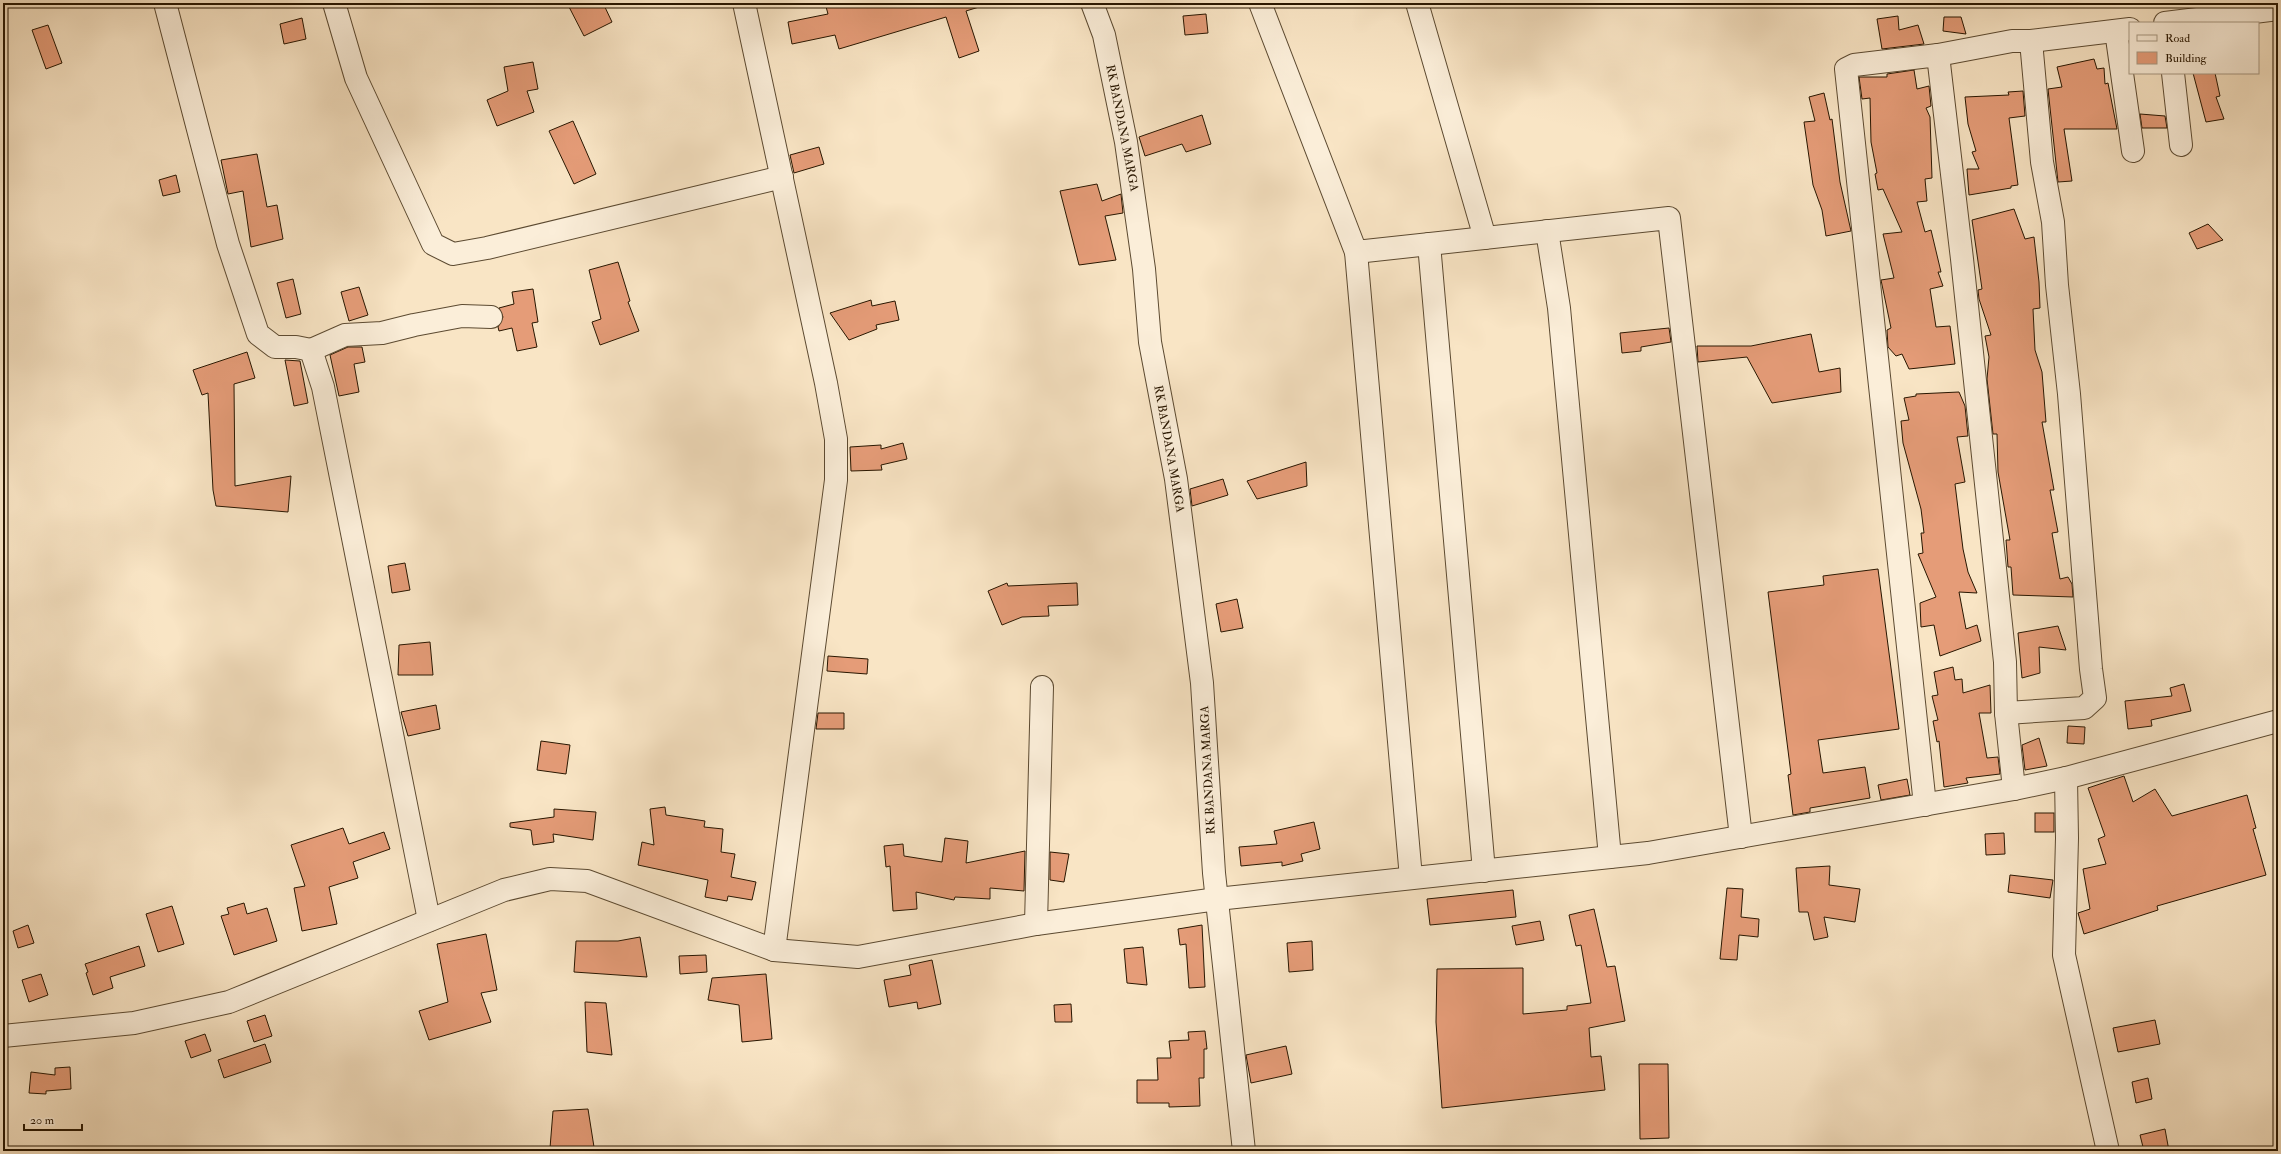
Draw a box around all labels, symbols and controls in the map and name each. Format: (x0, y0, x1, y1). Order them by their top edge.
legend (2129, 22, 2259, 74)
text: Road (2165, 31, 2190, 46)
text: Building (2165, 51, 2208, 66)
street label: RK BANDANA MARGA (1102, 63, 1142, 193)
street label: RK BANDANA MARGA (1150, 384, 1188, 514)
street label: RK BANDANA MARGA (1197, 705, 1219, 835)
scale bar (24, 1106, 82, 1132)
text: 20 m (30, 1113, 55, 1128)

